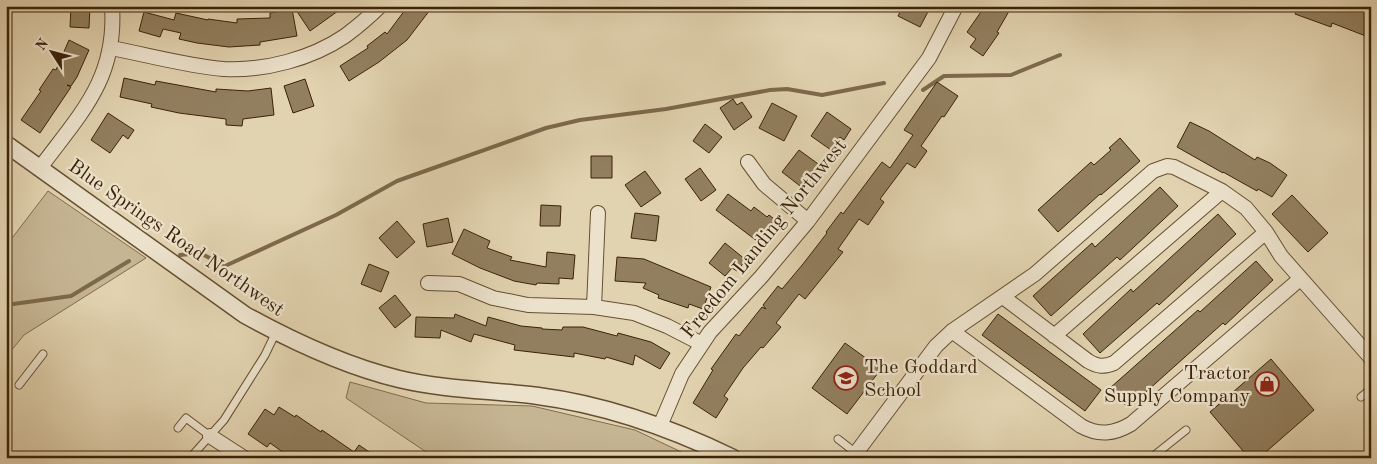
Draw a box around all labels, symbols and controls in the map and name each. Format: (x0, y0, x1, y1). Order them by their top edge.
north arrow (28, 28, 78, 78)
text: N (33, 36, 51, 53)
street label: Freedom Landing Northwest (678, 136, 851, 343)
street label: Blue Springs Road Northwest (64, 156, 287, 321)
place label: The Goddard School (864, 358, 978, 401)
place label: Tractor Supply Company (1104, 364, 1250, 407)
school or university icon: The Goddard School (833, 365, 859, 391)
shop icon: Tractor Supply Company (1254, 371, 1280, 397)

